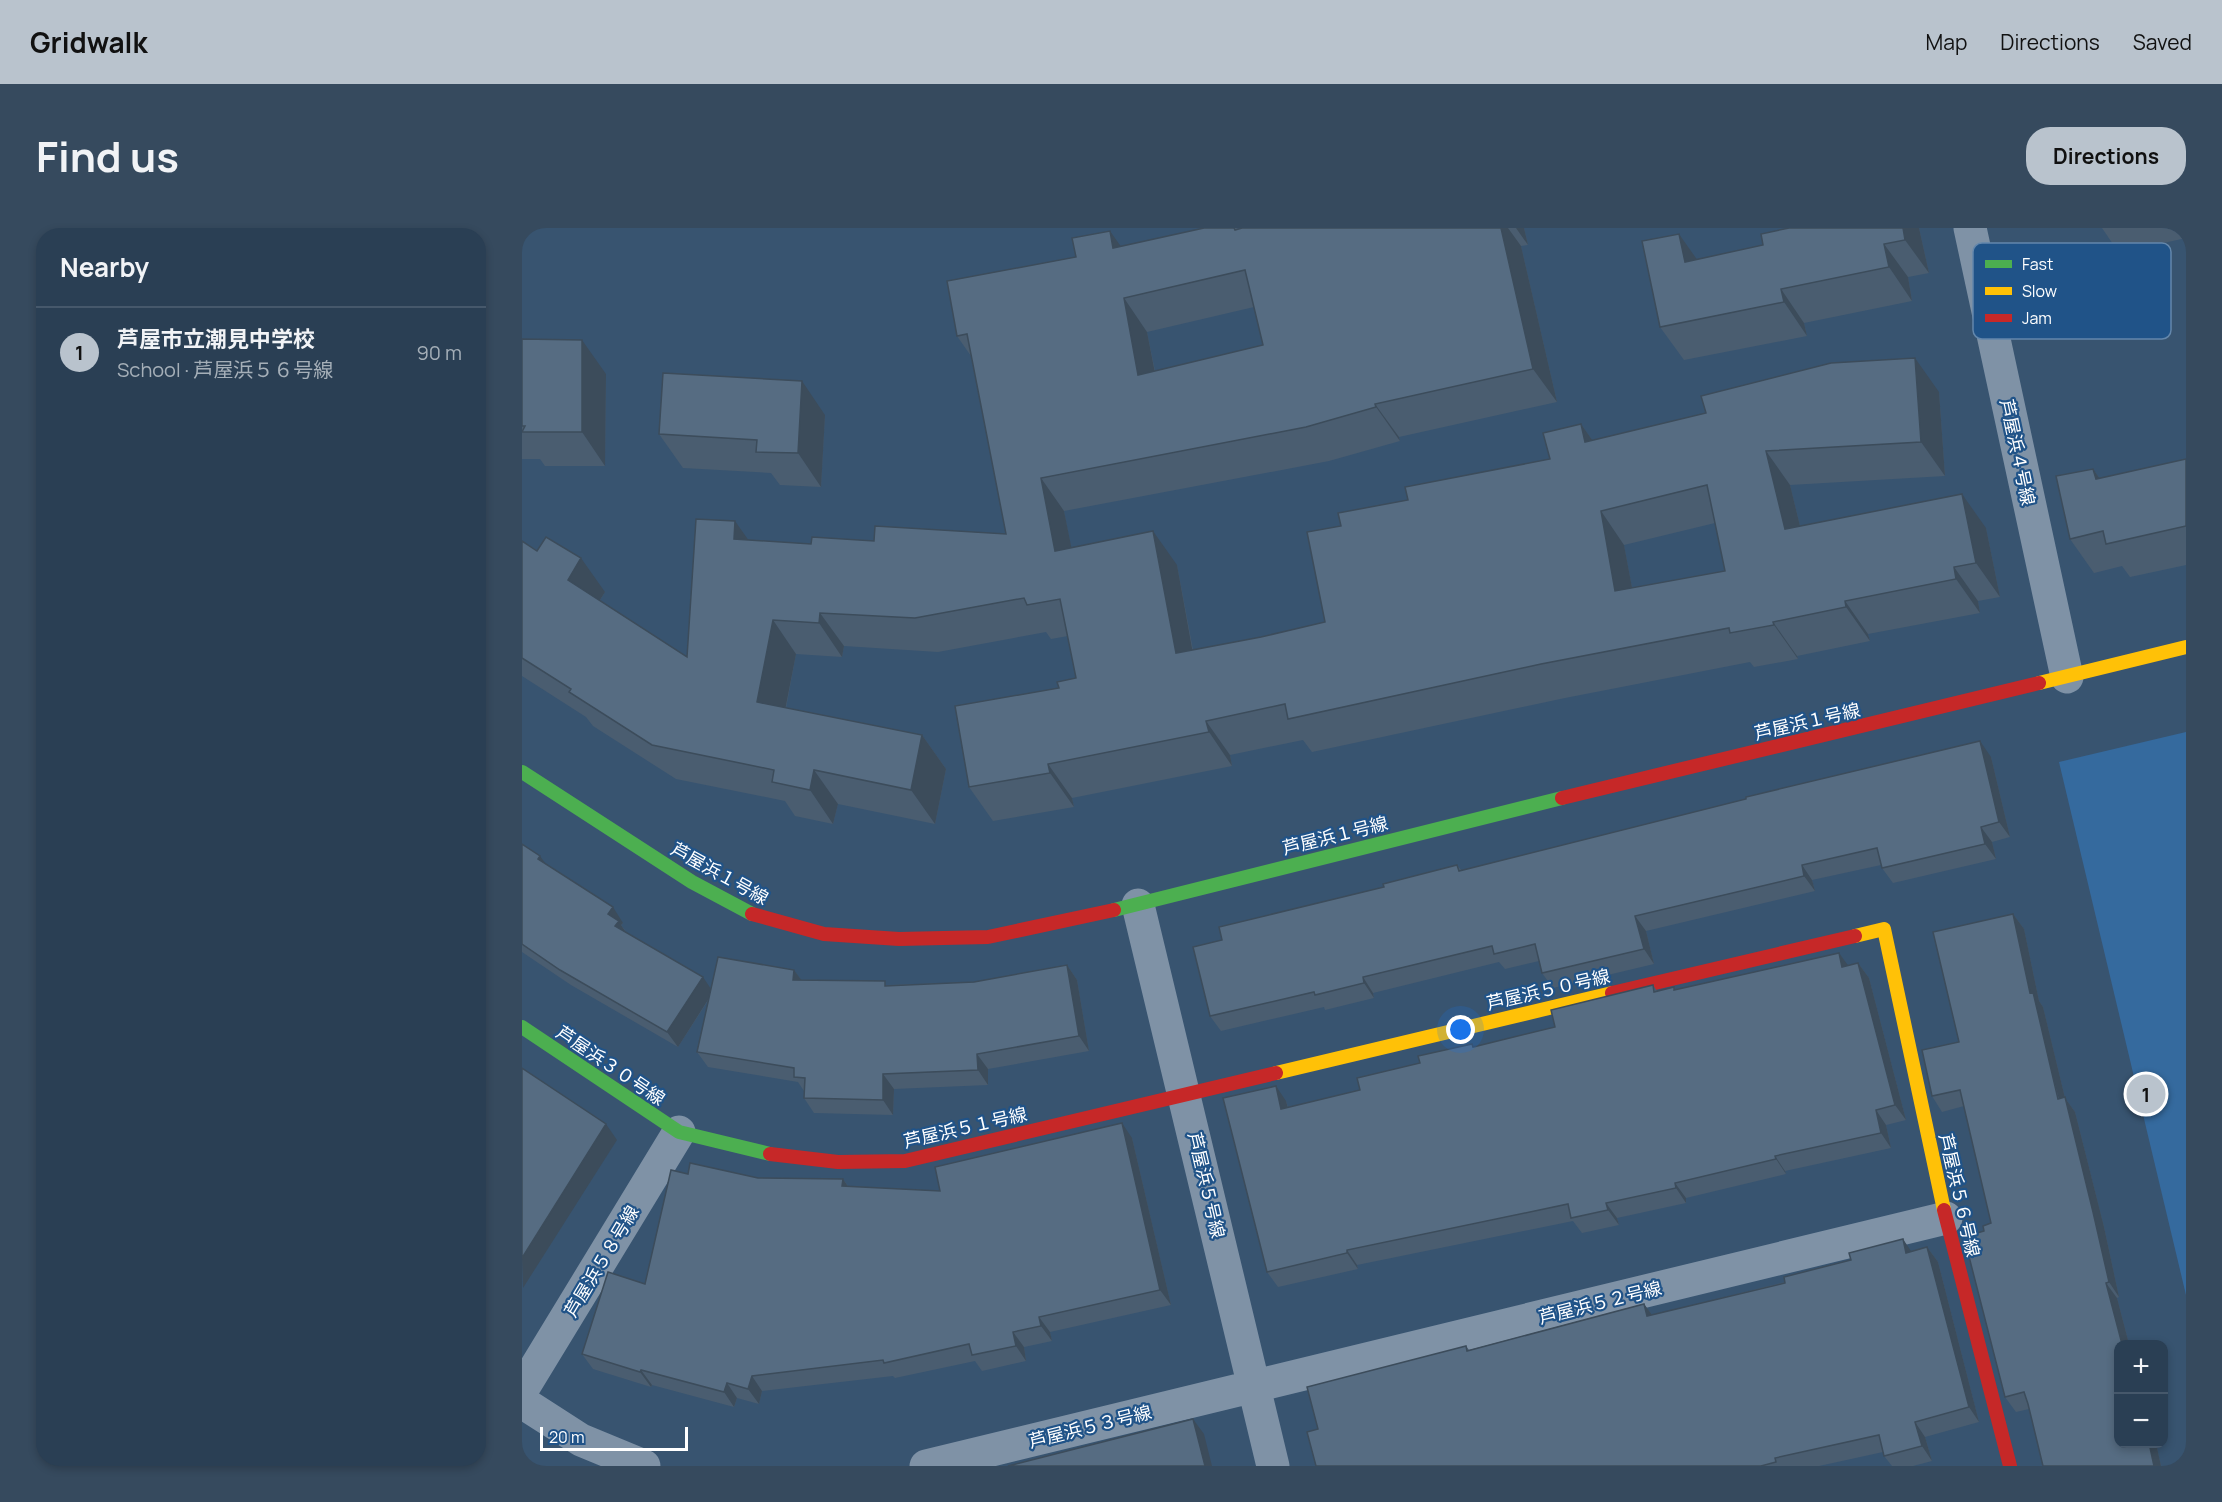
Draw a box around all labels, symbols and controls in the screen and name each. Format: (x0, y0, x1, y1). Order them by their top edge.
text: Gridwalk (30, 23, 147, 61)
text: Map (1926, 28, 1967, 56)
text: Directions (2000, 28, 2100, 56)
text: Saved (2133, 28, 2192, 56)
text: Find us (36, 127, 179, 185)
button: Directions (2026, 127, 2186, 185)
legend (1973, 243, 2171, 339)
text: Nearby (60, 249, 149, 285)
text: Fast (2022, 253, 2053, 275)
text: Slow (2022, 280, 2057, 302)
text: Jam (2022, 307, 2052, 329)
text: 芦屋市立潮見中学校 (117, 324, 315, 354)
text: 1 (75, 339, 84, 366)
text: 90 m (416, 339, 462, 366)
text: School · 芦屋浜５６号線 (117, 356, 333, 383)
street label: 芦屋浜４号線 (1995, 397, 2041, 507)
street label: 芦屋浜１号線 (1752, 697, 1862, 745)
street label: 芦屋浜１号線 (1280, 810, 1390, 860)
street label: 芦屋浜１号線 (667, 836, 773, 910)
street label: 芦屋浜５０号線 (1484, 963, 1612, 1015)
your location (1446, 1015, 1475, 1044)
street label: 芦屋浜３０号線 (552, 1020, 670, 1110)
pin: 1 (2126, 1072, 2166, 1116)
street label: 芦屋浜５１号線 (901, 1101, 1029, 1153)
street label: 芦屋浜５号線 (1183, 1130, 1231, 1240)
street label: 芦屋浜５６号線 (1934, 1131, 1986, 1259)
street label: 芦屋浜５８号線 (558, 1201, 644, 1321)
street label: 芦屋浜５２号線 (1536, 1275, 1664, 1329)
map controls (2114, 1340, 2168, 1448)
button: + (2114, 1340, 2168, 1394)
button: − (2114, 1394, 2168, 1448)
street label: 芦屋浜５３号線 (1026, 1399, 1154, 1453)
scale bar (540, 1424, 688, 1452)
text: 20 m (549, 1426, 585, 1448)

